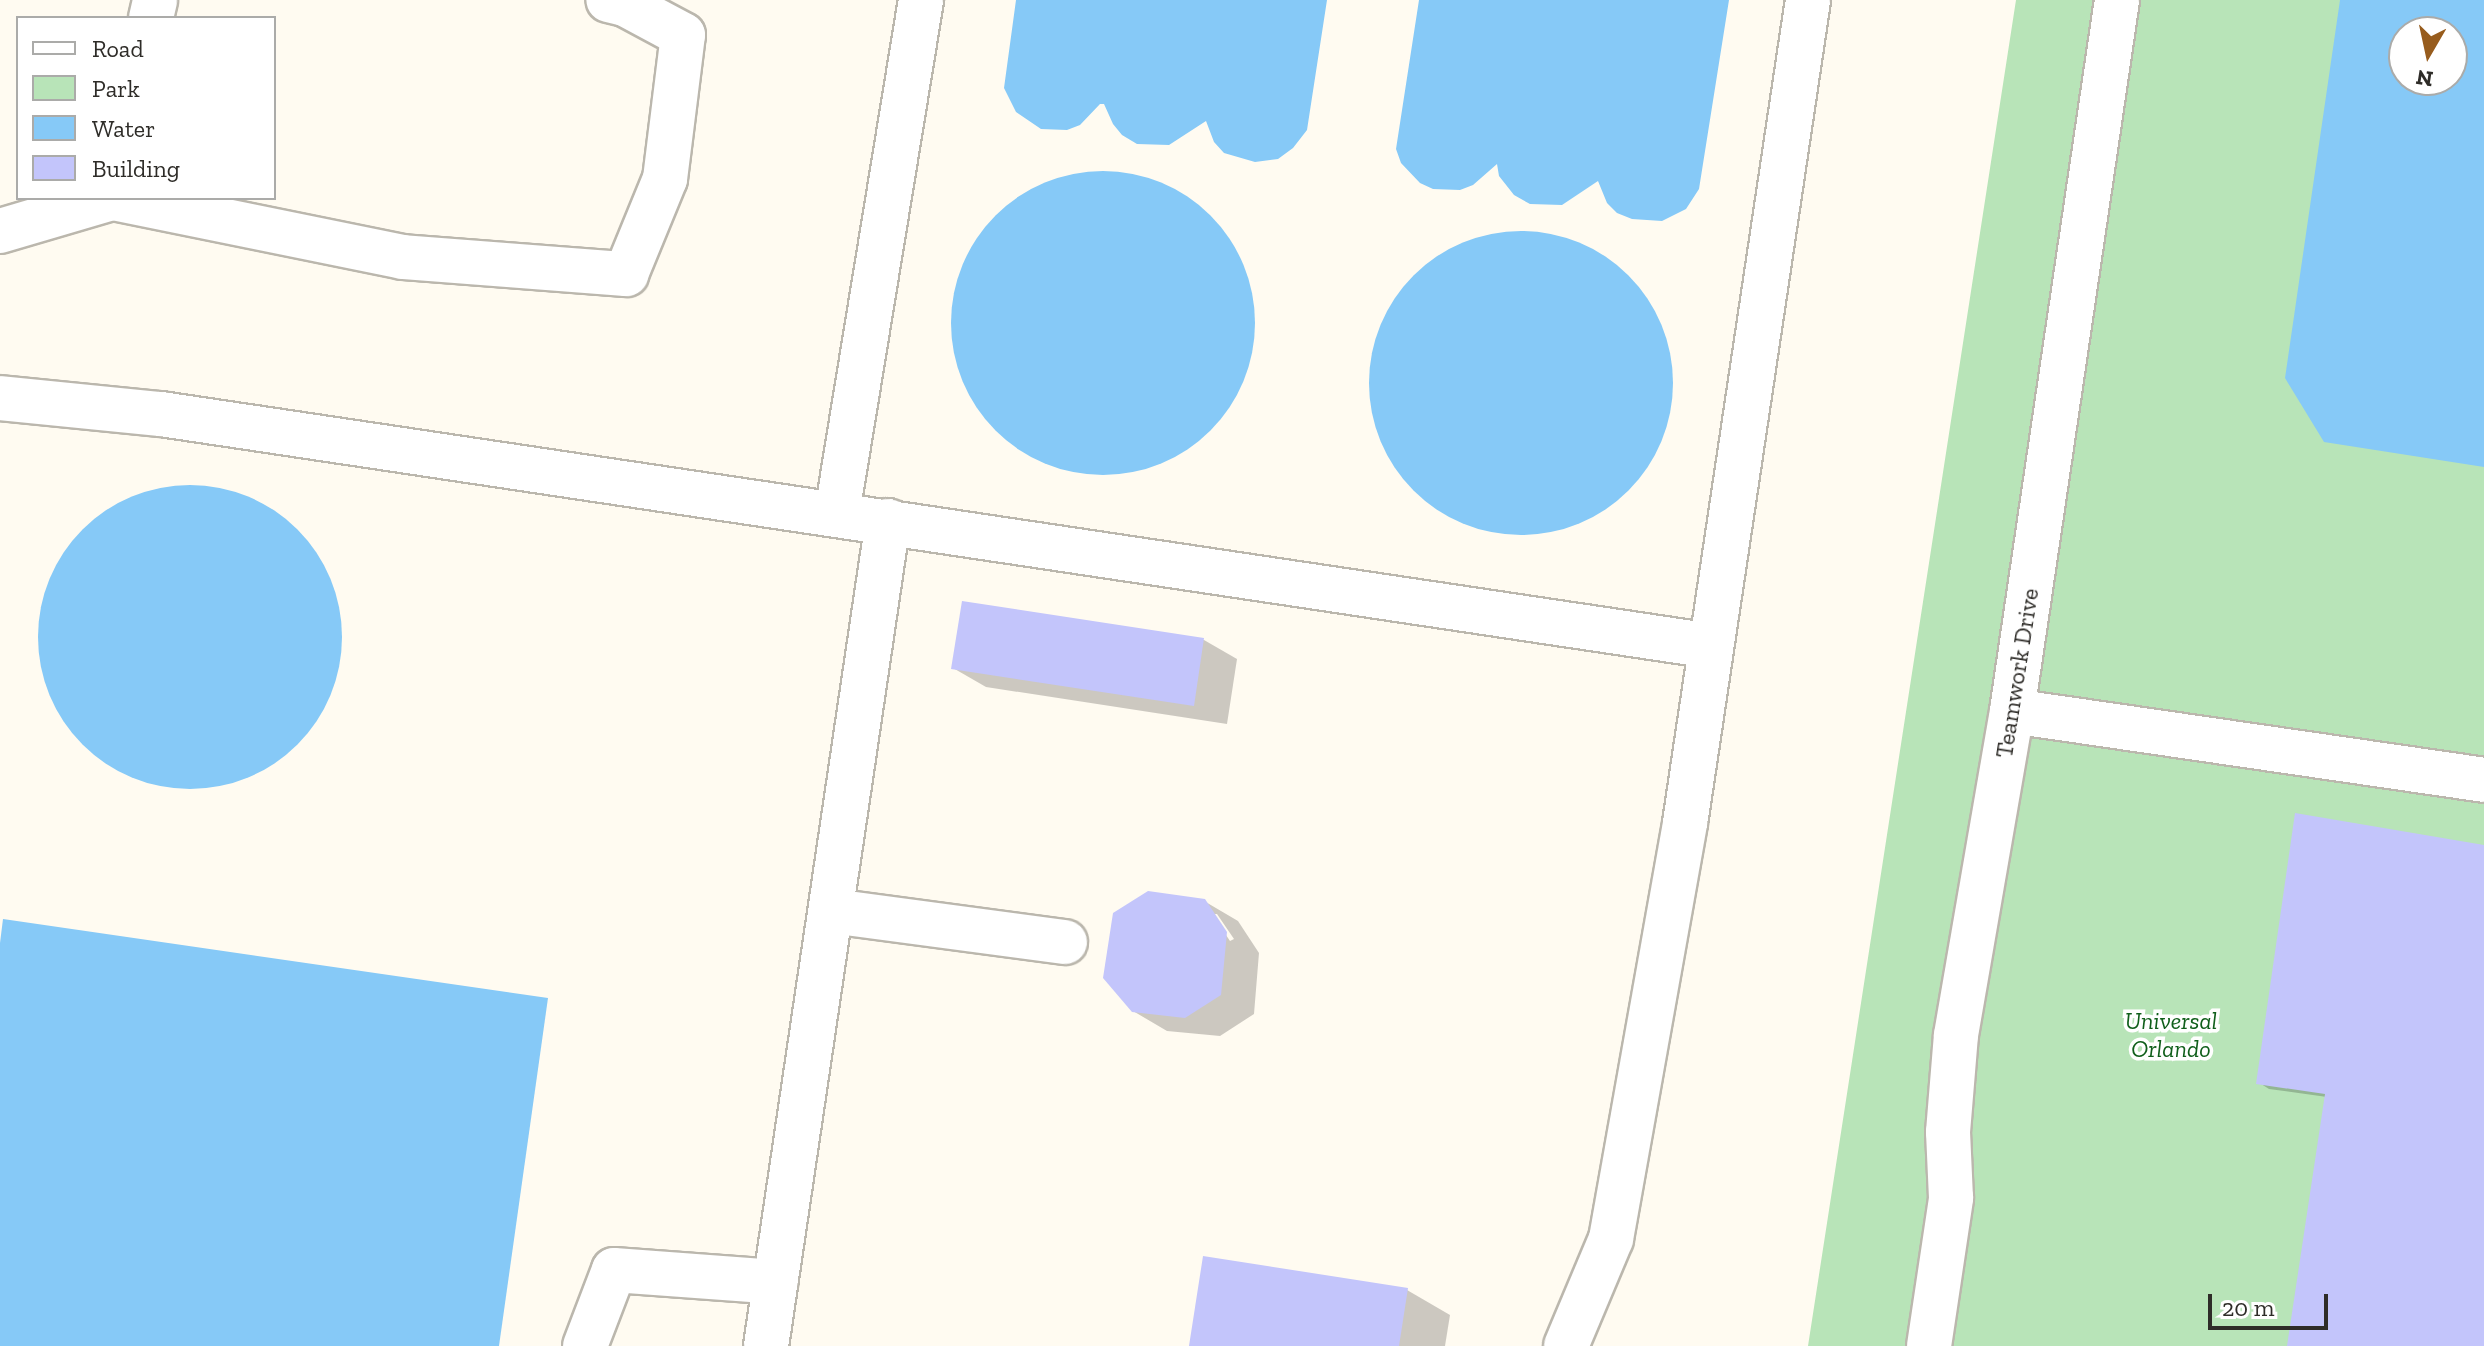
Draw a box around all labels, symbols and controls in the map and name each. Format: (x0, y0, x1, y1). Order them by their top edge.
legend (16, 16, 276, 200)
north arrow (2388, 16, 2468, 96)
text: Road (92, 34, 144, 63)
text: N (2414, 64, 2435, 93)
text: Park (92, 74, 140, 103)
text: Water (92, 114, 155, 143)
text: Building (92, 154, 180, 183)
street label: Teamwork Drive (1989, 586, 2045, 760)
park label: Universal Orlando (2125, 1007, 2217, 1063)
scale bar (2212, 1278, 2332, 1328)
text: 20 m (2222, 1293, 2274, 1322)

